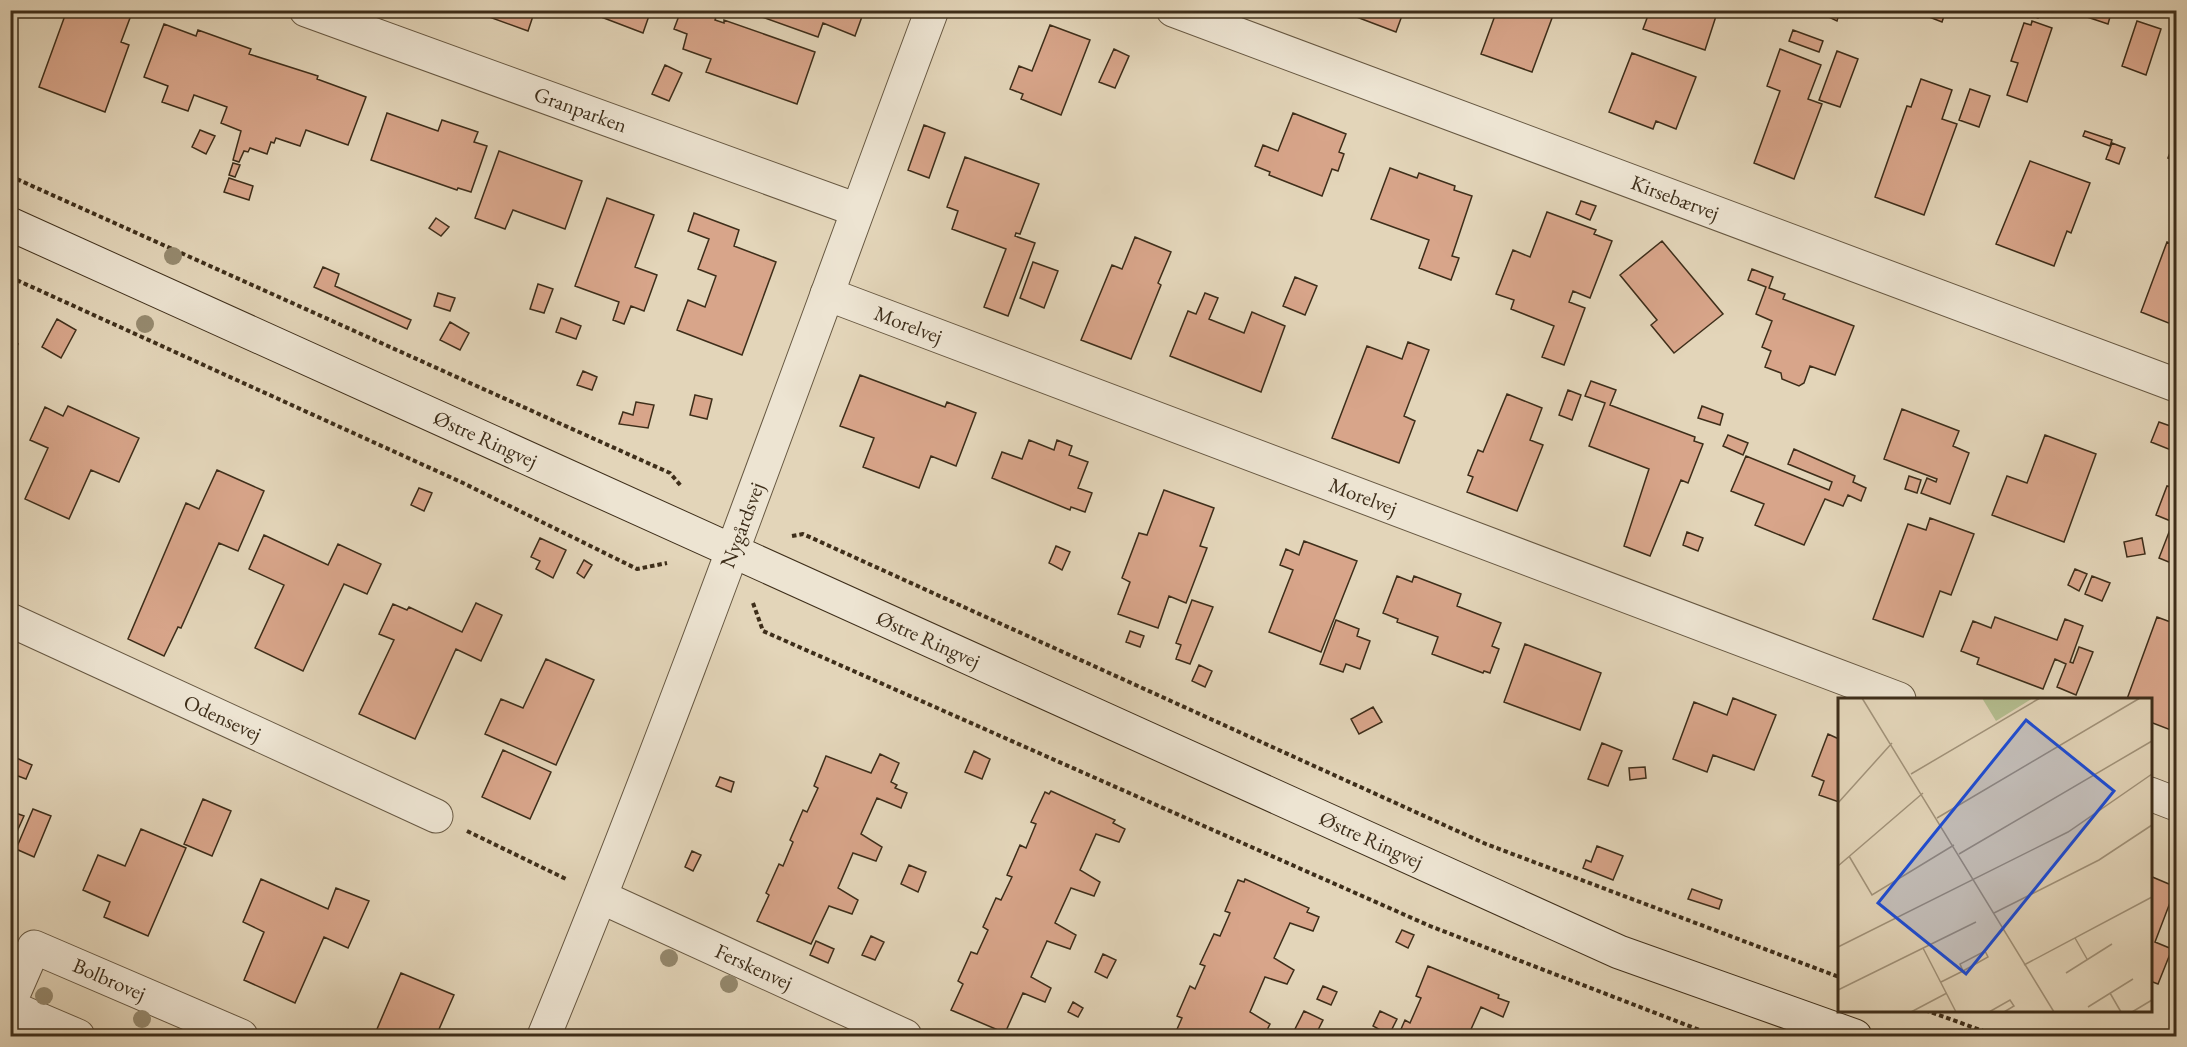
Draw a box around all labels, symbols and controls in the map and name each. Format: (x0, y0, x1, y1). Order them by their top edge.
street label: Granparken (531, 80, 631, 138)
street label: Kirsebærvej (1627, 168, 1723, 226)
street label: Morelvej (871, 299, 946, 349)
street label: Østre Ringvej (430, 404, 542, 474)
street label: Morelvej (1325, 471, 1401, 521)
street label: Nygårdsvej (713, 478, 770, 572)
street label: Østre Ringvej (872, 604, 985, 674)
street label: Odensevej (180, 688, 266, 747)
inset map (1838, 698, 2151, 1011)
street label: Østre Ringvej (1315, 804, 1428, 875)
street label: Ferskenvej (711, 937, 797, 996)
street label: Bolbrovej (69, 951, 150, 1007)

